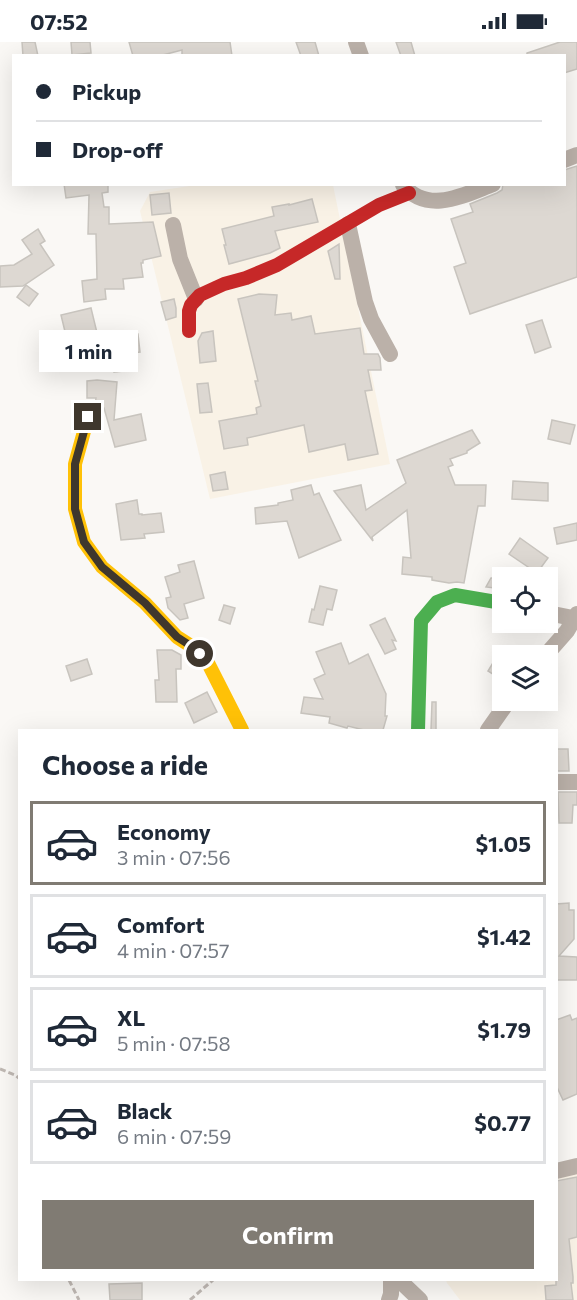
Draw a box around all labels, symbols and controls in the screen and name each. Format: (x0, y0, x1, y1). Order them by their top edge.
text: 07:52 (30, 8, 88, 35)
text: Pickup (72, 78, 141, 105)
text: Drop-off (72, 136, 163, 163)
callout: 1 min (38, 330, 138, 372)
text: 1 min (65, 339, 112, 363)
route end (74, 403, 101, 430)
map controls (492, 567, 558, 711)
button: locate (492, 567, 558, 633)
route start (186, 640, 213, 667)
button: layers (492, 645, 558, 711)
text: Choose a ride (42, 748, 208, 781)
icon: car (45, 816, 99, 870)
text: Economy (117, 818, 211, 845)
text: $1.05 (475, 830, 531, 857)
text: 3 min · 07:56 (117, 845, 231, 869)
icon: car (45, 909, 99, 963)
text: Comfort (117, 911, 205, 938)
text: $1.42 (477, 923, 531, 950)
text: 4 min · 07:57 (117, 938, 230, 962)
icon: car (45, 1002, 99, 1056)
text: XL (117, 1004, 145, 1031)
text: $1.79 (477, 1016, 531, 1043)
text: 5 min · 07:58 (117, 1031, 231, 1055)
icon: car (45, 1095, 99, 1149)
text: Black (117, 1097, 172, 1124)
text: $0.77 (474, 1109, 531, 1136)
text: 6 min · 07:59 (117, 1124, 231, 1148)
button: Confirm (42, 1200, 534, 1269)

